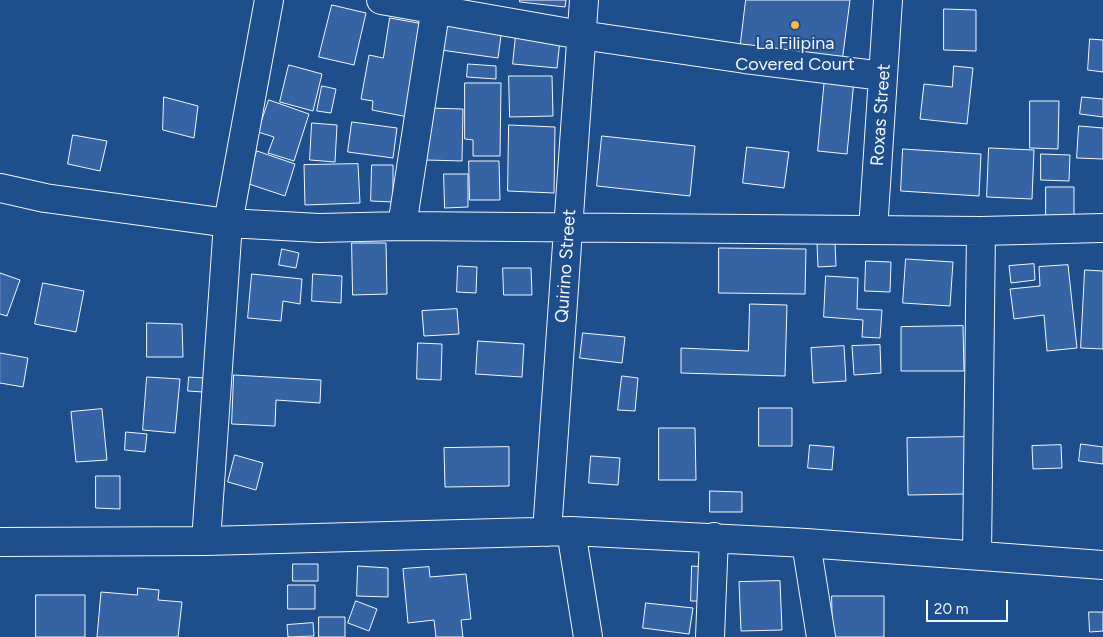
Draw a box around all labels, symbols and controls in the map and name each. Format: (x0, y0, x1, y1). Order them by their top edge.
marker: La Filipina Covered Court (789, 19, 801, 31)
place label: La Filipina Covered Court (735, 33, 855, 76)
street label: Roxas Street (867, 63, 895, 167)
street label: Quirino Street (551, 208, 581, 324)
scale bar (928, 590, 1010, 622)
text: 20 m (934, 600, 968, 618)

